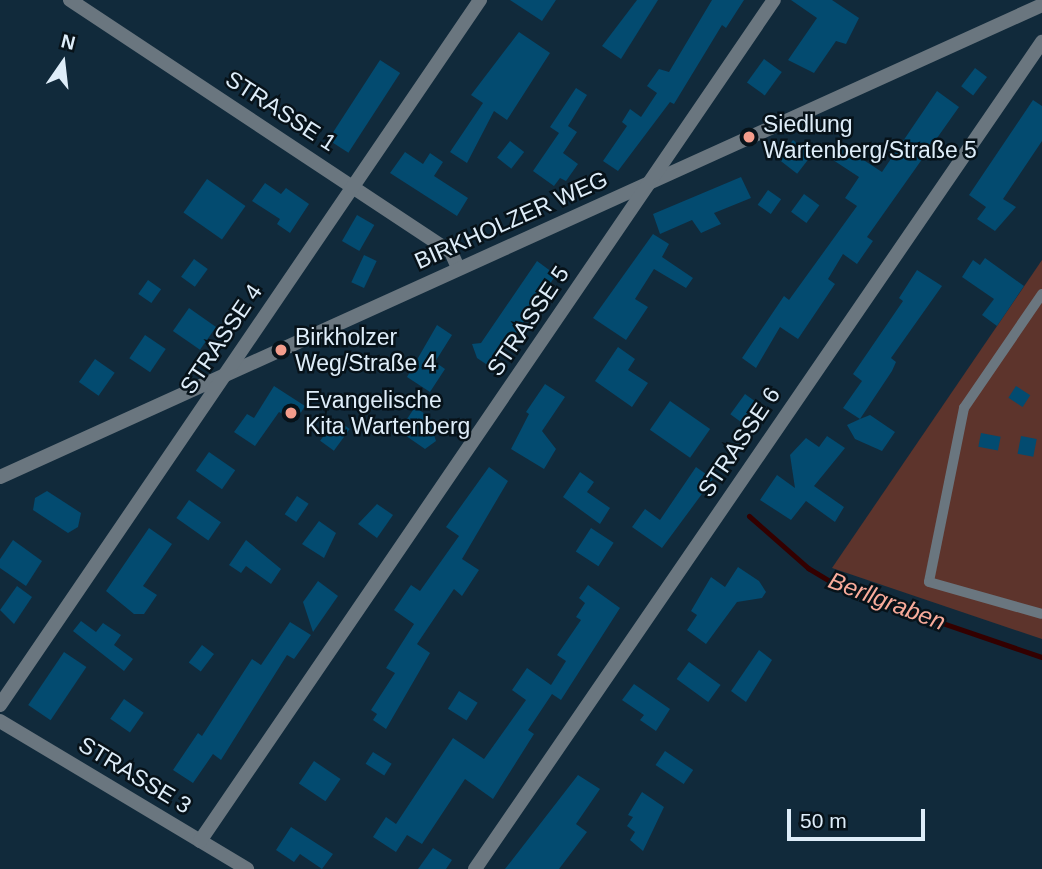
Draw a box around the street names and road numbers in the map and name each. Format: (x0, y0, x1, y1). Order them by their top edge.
street label: STRASSE 1 (220, 65, 342, 157)
street label: BIRKHOLZER WEG (410, 165, 612, 275)
street label: STRASSE 5 (481, 261, 575, 381)
street label: STRASSE 4 (174, 279, 268, 399)
street label: STRASSE 6 (692, 382, 786, 502)
street label: STRASSE 3 (74, 731, 196, 819)

